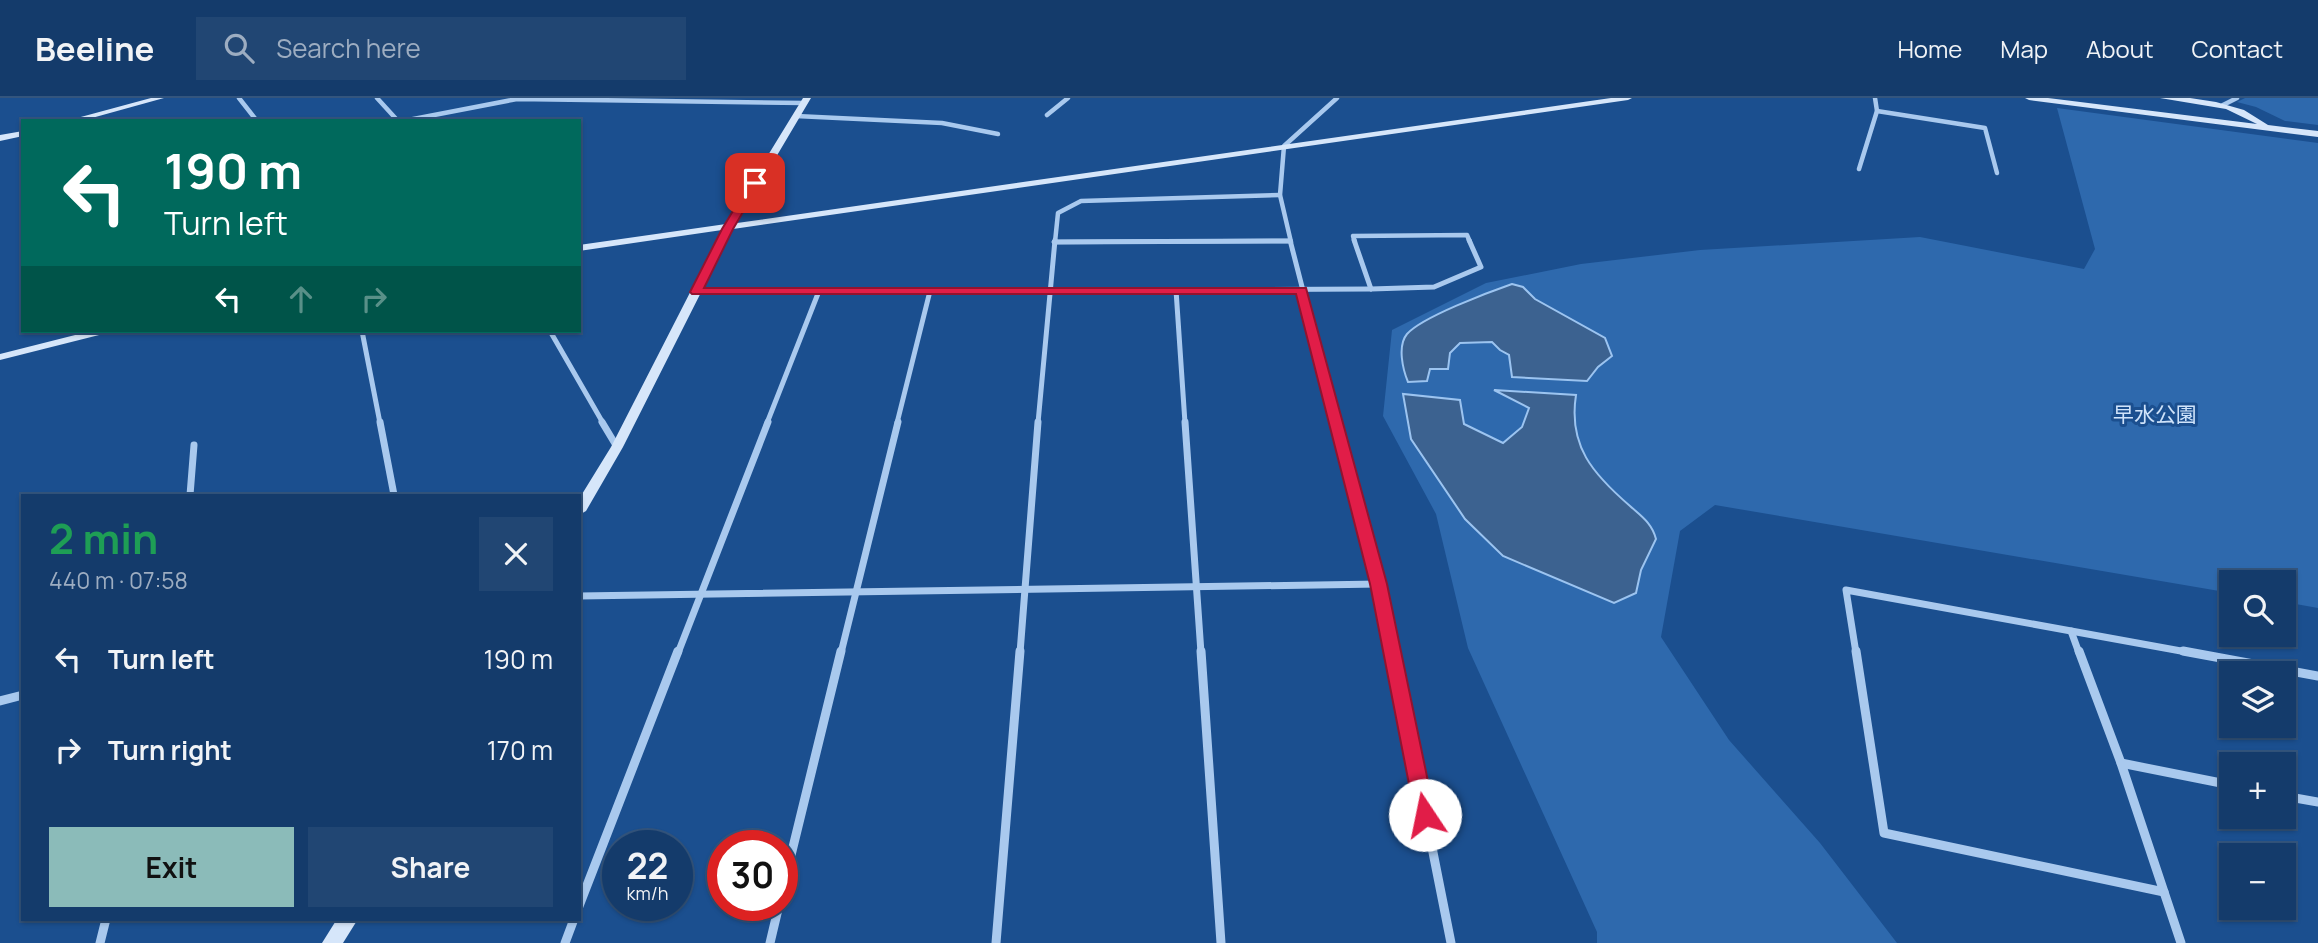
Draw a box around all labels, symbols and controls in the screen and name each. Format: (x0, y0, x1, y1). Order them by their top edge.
search box (196, 17, 686, 80)
text: Beeline (35, 26, 154, 71)
icon: search (220, 29, 258, 67)
text: Search here (276, 30, 421, 66)
text: Home (1897, 32, 1962, 65)
text: Map (2000, 32, 2048, 65)
text: About (2086, 32, 2154, 65)
text: Contact (2192, 32, 2283, 65)
text: 190 m (164, 137, 302, 204)
icon: left (49, 147, 140, 238)
pin (725, 153, 785, 213)
icon: arrive (736, 164, 774, 202)
text: Turn left (164, 201, 288, 245)
icon: left (209, 280, 247, 318)
icon: ahead (282, 280, 320, 318)
icon: right (355, 280, 393, 318)
park label: 早水公園 (2113, 400, 2197, 428)
text: 2 min (49, 509, 158, 567)
button: close (479, 517, 553, 591)
text: 440 m · 07:58 (49, 564, 188, 596)
map controls (2219, 570, 2296, 920)
button: search (2219, 570, 2296, 647)
icon: left (49, 640, 87, 678)
text: Turn left (108, 641, 215, 677)
text: 190 m (484, 641, 553, 677)
button: layers (2219, 661, 2296, 738)
icon: right (49, 731, 87, 769)
text: Turn right (108, 732, 232, 768)
text: 170 m (487, 732, 553, 768)
button: + (2219, 752, 2296, 829)
position arrow (1388, 778, 1462, 852)
button: Exit (49, 827, 294, 907)
button: Share (308, 827, 553, 907)
speed limit sign: 30 (707, 830, 798, 921)
text: 22 (627, 842, 668, 890)
button: − (2219, 843, 2296, 920)
text: km/h (627, 881, 668, 905)

